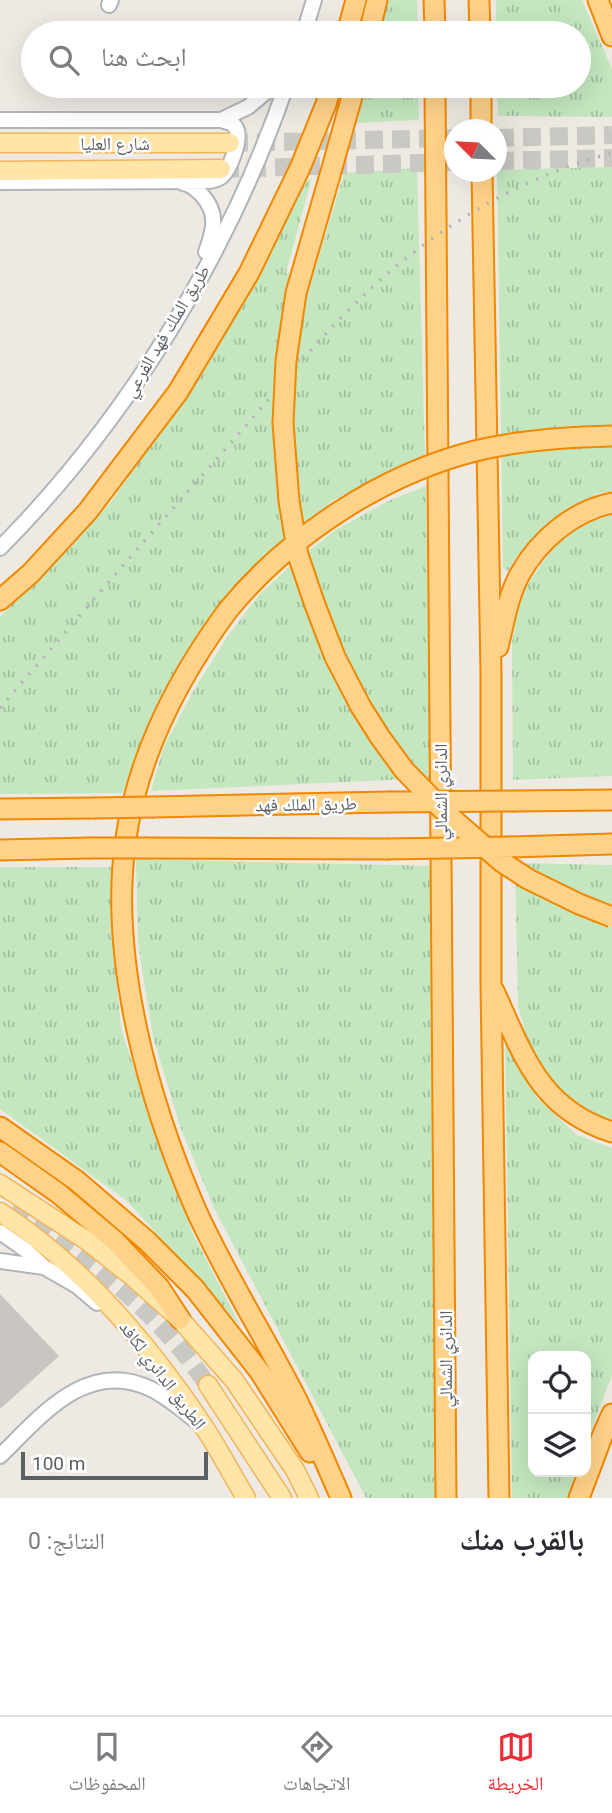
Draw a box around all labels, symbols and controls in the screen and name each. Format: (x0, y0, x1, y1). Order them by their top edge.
search box (21, 21, 591, 98)
icon: search (45, 41, 83, 79)
text: ابحث هنا (101, 42, 187, 72)
north arrow (444, 119, 507, 182)
street label: شارع العليا (80, 133, 150, 155)
street label: طريق الملك فهد الفرعي (118, 261, 218, 403)
street label: الدائري الشمالي (430, 744, 455, 840)
street label: طريق الملك فهد (255, 793, 357, 816)
street label: الدائري الشمالي (435, 1311, 460, 1407)
street label: الطريق الدائري لكافد (112, 1317, 211, 1436)
map controls (528, 1351, 591, 1477)
button: locate (528, 1351, 591, 1414)
button: layers (528, 1414, 591, 1477)
scale bar (21, 1449, 208, 1481)
text: 100 m (32, 1452, 85, 1475)
text: بالقرب منك (459, 1522, 584, 1557)
text: النتائج: 0 (28, 1528, 105, 1555)
tab: المحفوظات (69, 1728, 146, 1802)
tab: الاتجاهات (283, 1728, 350, 1802)
tab: الخريطة (488, 1728, 543, 1802)

